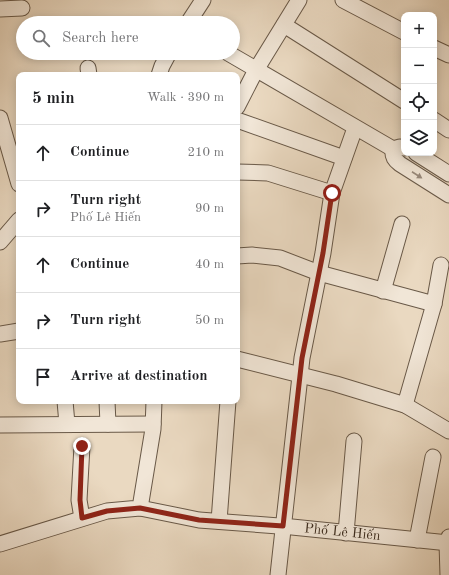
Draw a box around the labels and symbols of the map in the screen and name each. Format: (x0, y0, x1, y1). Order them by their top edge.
one-way arrow (412, 171, 422, 179)
route start (323, 184, 341, 202)
route end (73, 437, 91, 455)
street label: Phố Lê Hiến (303, 521, 382, 543)

